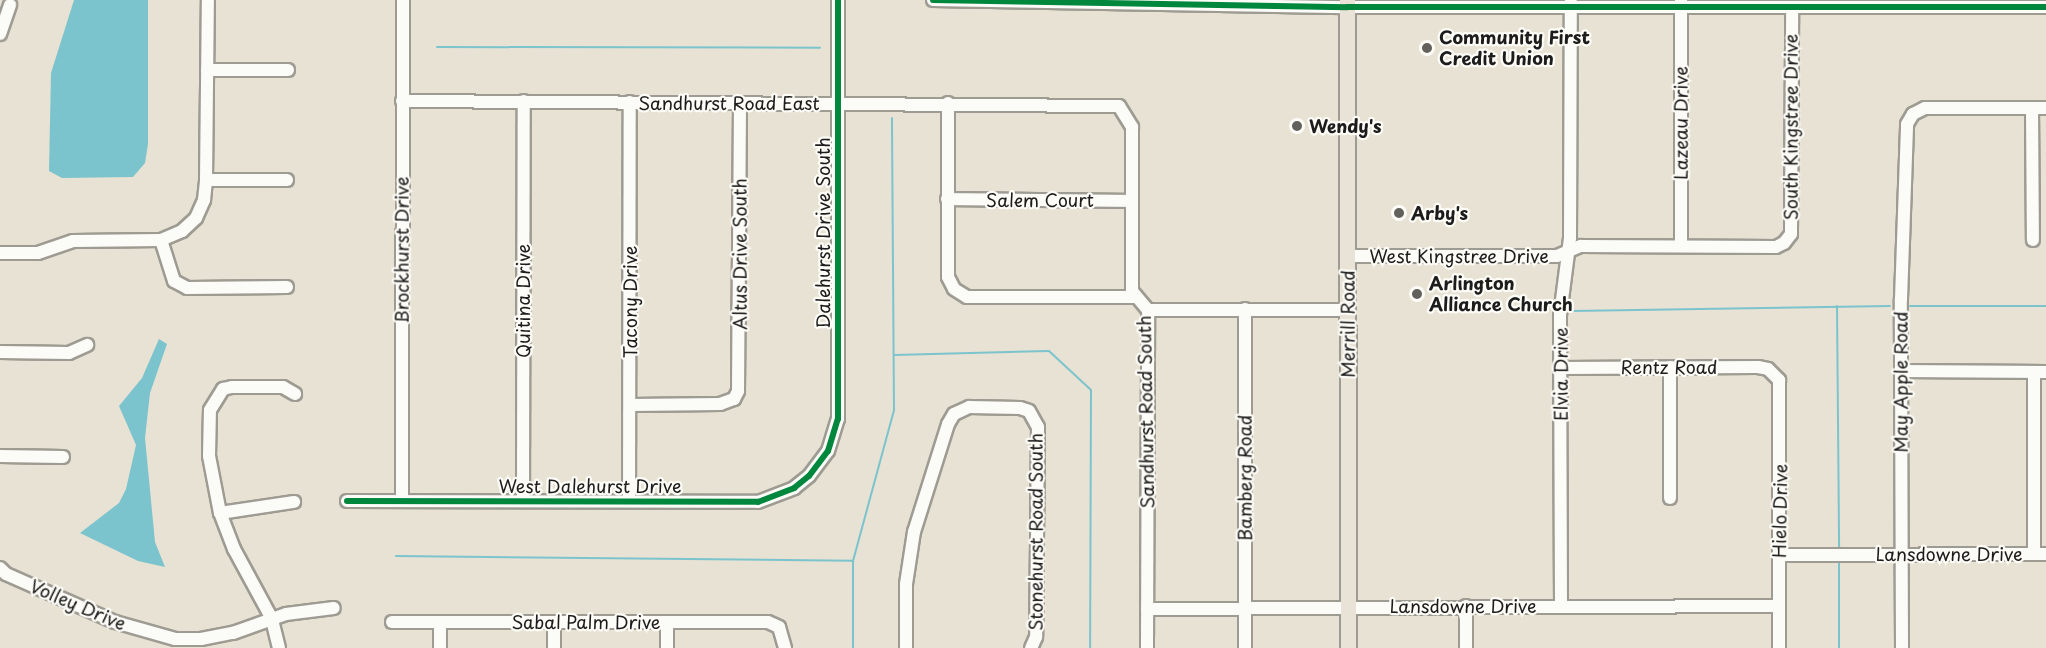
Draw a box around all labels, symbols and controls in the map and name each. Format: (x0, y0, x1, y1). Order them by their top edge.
place label: Community First Credit Union (1439, 27, 1591, 70)
street label: South Kingstree Drive (1780, 33, 1802, 221)
marker: Community First Credit Union (1420, 41, 1434, 55)
street label: Lazeau Drive (1670, 66, 1692, 180)
street label: Sandhurst Road East (638, 92, 820, 114)
place label: Wendy's (1309, 115, 1382, 137)
marker: Wendy's (1290, 119, 1304, 133)
street label: Dalehurst Drive South (812, 137, 834, 329)
street label: Brockhurst Drive (391, 176, 413, 324)
street label: Altus Drive South (729, 178, 751, 330)
street label: Salem Court (985, 189, 1095, 211)
place label: Arby's (1411, 202, 1468, 224)
marker: Arby's (1392, 206, 1406, 220)
street label: Quitina Drive (512, 243, 534, 359)
street label: West Kingstree Drive (1369, 245, 1549, 267)
street label: Tacony Drive (619, 246, 641, 358)
street label: Merrill Road (1337, 270, 1359, 378)
place label: Arlington Alliance Church (1429, 273, 1573, 316)
marker: Arlington Alliance Church (1410, 287, 1424, 301)
street label: May Apple Road (1890, 310, 1912, 454)
street label: Sandhurst Road South (1134, 315, 1158, 509)
street label: Elvia Drive (1550, 328, 1572, 420)
street label: Rentz Road (1620, 356, 1718, 378)
street label: Bamberg Road (1234, 414, 1256, 542)
street label: Stonehurst Road South (1025, 433, 1047, 631)
street label: Hielo Drive (1768, 463, 1792, 559)
street label: West Dalehurst Drive (498, 475, 682, 497)
street label: Lansdowne Drive (1876, 543, 2022, 565)
street label: Volley Drive (26, 575, 130, 635)
street label: Lansdowne Drive (1390, 595, 1536, 617)
street label: Sabal Palm Drive (511, 611, 661, 633)

